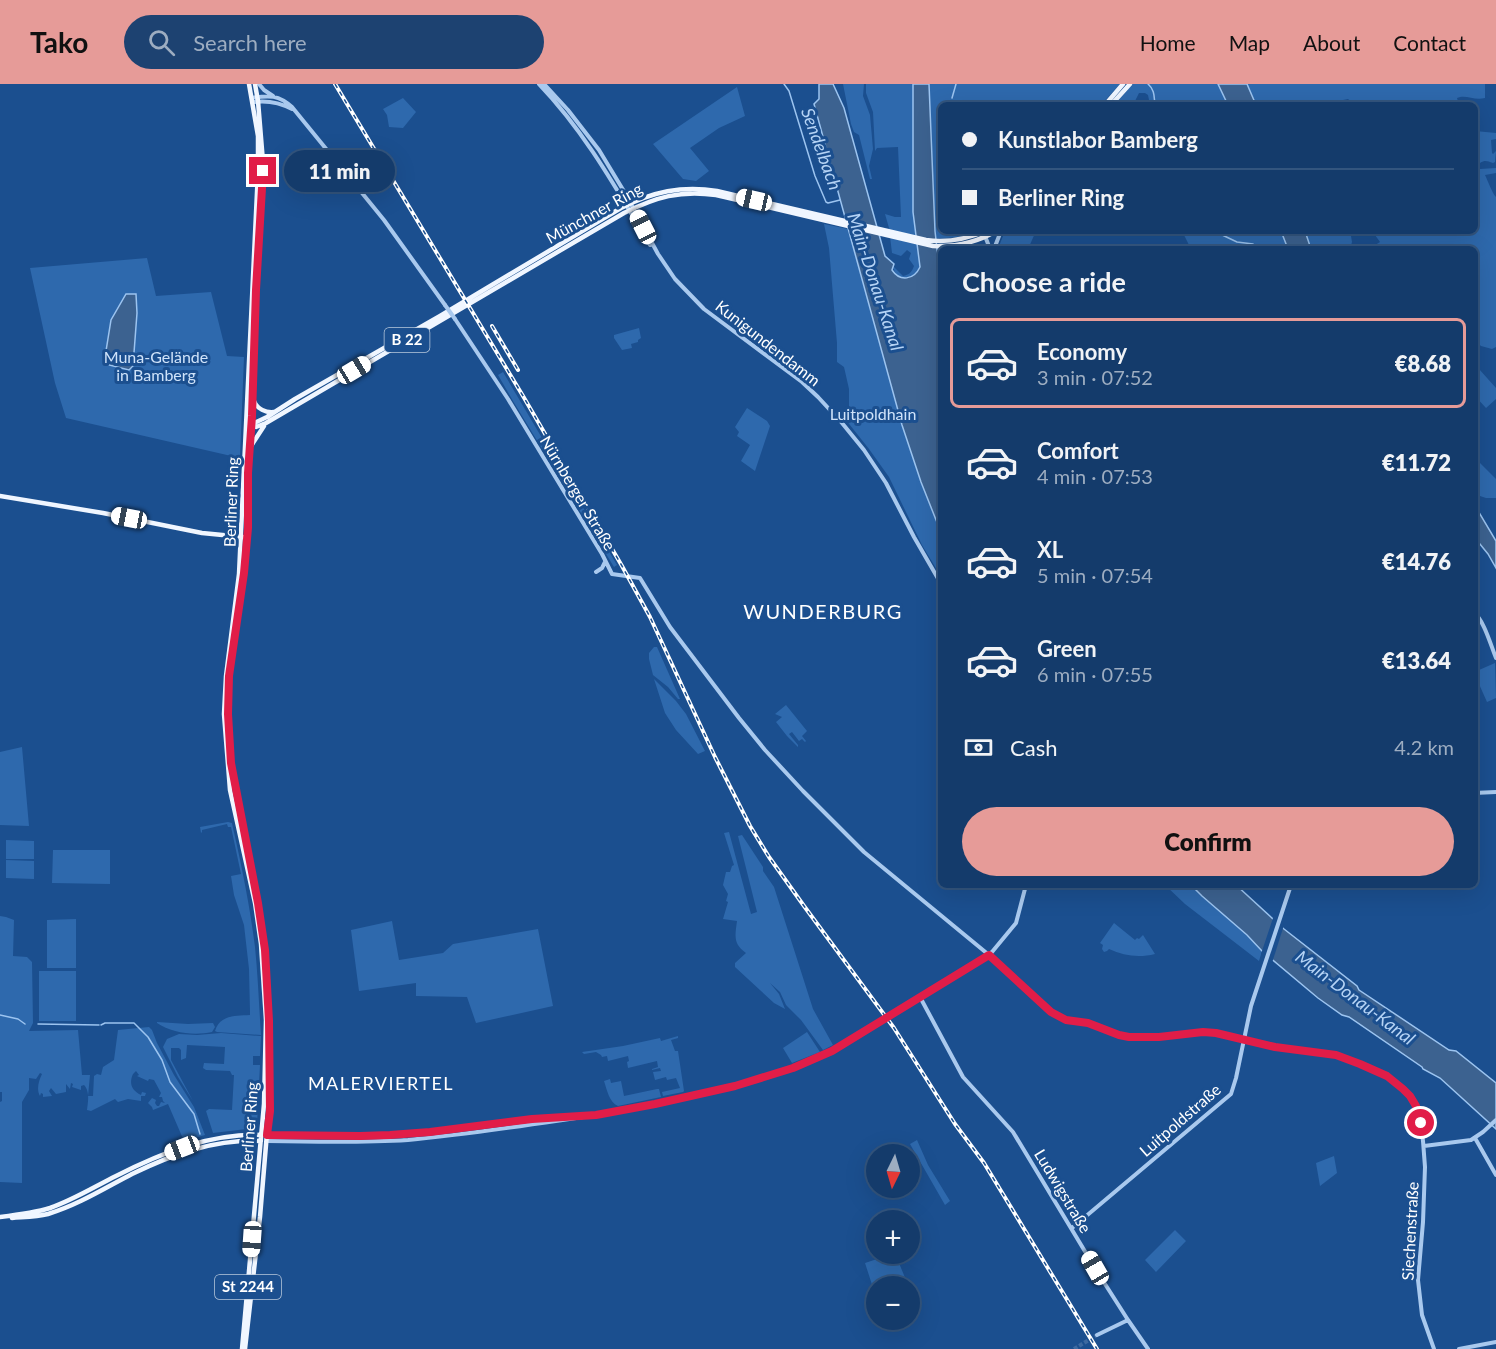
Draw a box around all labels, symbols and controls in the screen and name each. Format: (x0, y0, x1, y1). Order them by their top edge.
search box (124, 15, 544, 69)
text: Tako (30, 25, 88, 59)
icon: search (145, 26, 178, 59)
text: Search here (193, 29, 307, 56)
text: Home (1140, 30, 1196, 55)
text: Map (1229, 30, 1270, 55)
text: About (1303, 30, 1360, 55)
text: Contact (1393, 30, 1466, 55)
water label: Sendelbach (797, 105, 847, 193)
text: Kunstlabor Bamberg (998, 126, 1198, 153)
callout: 11 min (284, 150, 395, 192)
route end (249, 157, 276, 184)
text: 11 min (309, 159, 370, 183)
street label: Münchner Ring (542, 178, 645, 247)
text: Berliner Ring (998, 184, 1124, 211)
car (734, 187, 774, 213)
car (627, 207, 659, 247)
water label: Main-Donau-Kanal (843, 210, 909, 353)
text: Choose a ride (962, 265, 1126, 298)
street label: Kunigundendamm (712, 296, 824, 389)
road number: B 22 (384, 328, 430, 352)
icon: car (965, 336, 1019, 390)
text: Economy (1037, 338, 1127, 365)
park label: Muna-Gelände in Bamberg (104, 347, 208, 384)
text: €8.68 (1395, 350, 1451, 377)
car (334, 353, 374, 387)
text: 3 min · 07:52 (1037, 365, 1153, 389)
park label: Luitpoldhain (830, 404, 916, 423)
street label: Nürnberger Straße (537, 432, 620, 554)
icon: car (965, 435, 1019, 489)
text: Comfort (1037, 437, 1119, 464)
text: €11.72 (1382, 449, 1451, 476)
street label: Berliner Ring (219, 457, 242, 547)
text: 4 min · 07:53 (1037, 464, 1153, 488)
car (110, 506, 148, 530)
icon: car (965, 534, 1019, 588)
text: XL (1037, 536, 1063, 563)
text: €14.76 (1382, 548, 1451, 575)
text: 5 min · 07:54 (1037, 563, 1153, 587)
district label: WUNDERBURG (743, 599, 903, 623)
icon: car (965, 633, 1019, 687)
text: Green (1037, 635, 1097, 662)
text: €13.64 (1382, 647, 1451, 674)
text: 6 min · 07:55 (1037, 662, 1153, 686)
icon: cash (962, 731, 995, 764)
text: Cash (1010, 734, 1057, 761)
text: 4.2 km (1394, 735, 1454, 759)
button: Confirm (962, 807, 1454, 876)
water label: Main-Donau-Kanal (1292, 945, 1420, 1049)
district label: MALERVIERTEL (308, 1072, 454, 1094)
street label: Luitpoldstraße (1135, 1079, 1224, 1160)
street label: Berliner Ring (236, 1081, 261, 1173)
route start (1407, 1109, 1434, 1136)
car (162, 1133, 202, 1163)
north arrow (866, 1144, 920, 1198)
map controls (866, 1144, 920, 1330)
street label: Ludwigstraße (1031, 1145, 1096, 1236)
street label: Siechenstraße (1397, 1181, 1422, 1281)
button: + (866, 1210, 920, 1264)
car (242, 1220, 262, 1258)
car (1078, 1248, 1112, 1288)
road number: St 2244 (215, 1275, 281, 1299)
button: − (866, 1276, 920, 1330)

